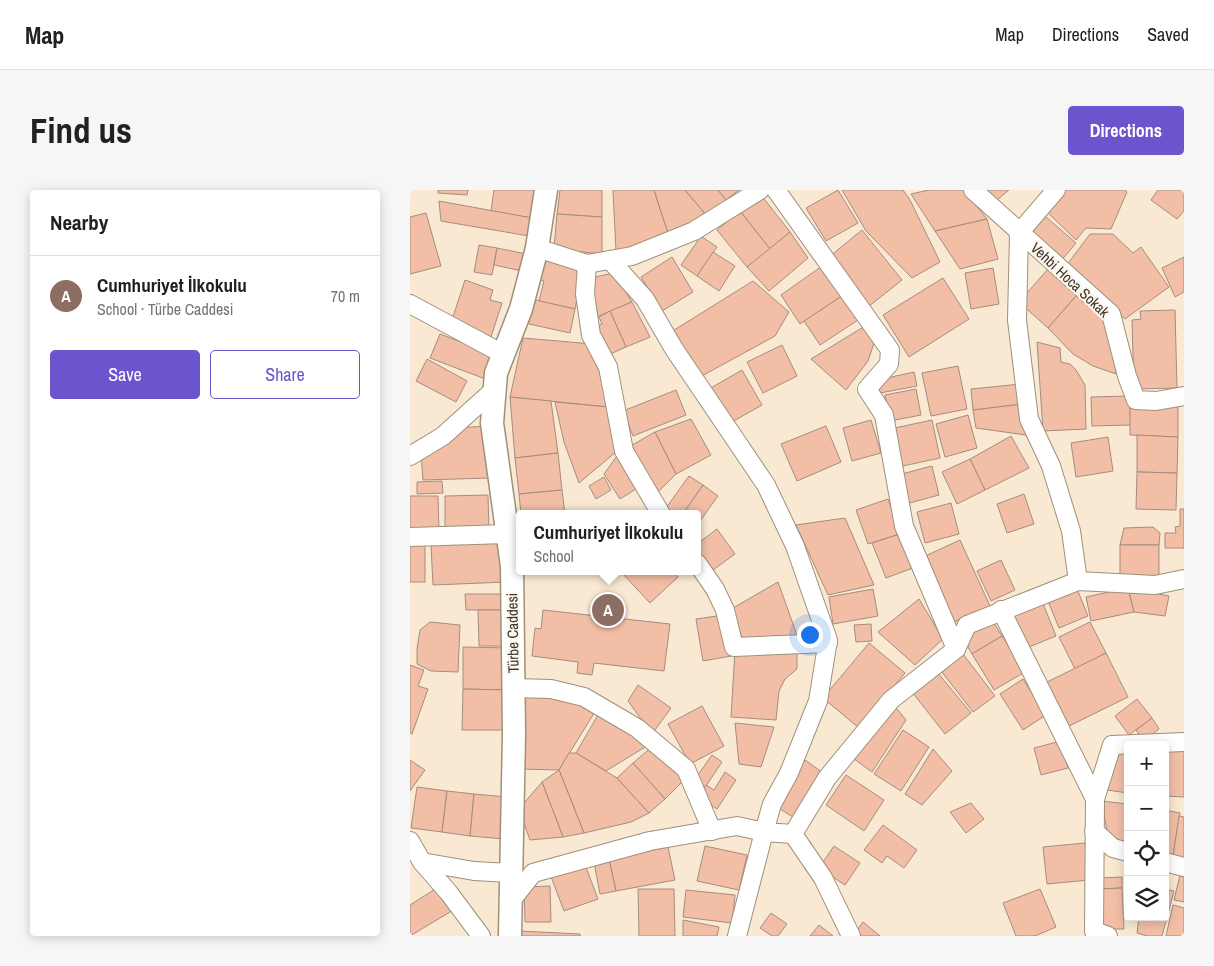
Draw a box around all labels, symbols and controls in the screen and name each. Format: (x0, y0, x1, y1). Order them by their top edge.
text: Map (25, 19, 64, 51)
text: Map (995, 22, 1024, 47)
text: Directions (1052, 22, 1119, 47)
text: Saved (1147, 22, 1189, 47)
button: Directions (1068, 106, 1184, 155)
text: Find us (30, 107, 132, 154)
text: Nearby (50, 208, 108, 237)
street label: Vehbi Hoca Sokak (1026, 237, 1115, 322)
text: Cumhuriyet İlkokulu (97, 272, 247, 298)
text: A (61, 285, 71, 307)
text: 70 m (331, 285, 360, 307)
text: School · Türbe Caddesi (97, 298, 234, 320)
button: Save (50, 350, 200, 399)
button: Share (210, 350, 360, 399)
popup (516, 510, 701, 575)
text: Cumhuriyet İlkokulu (534, 519, 683, 545)
text: School (534, 545, 574, 567)
pin: A (592, 591, 624, 629)
street label: Türbe Caddesi (501, 593, 524, 673)
your location (797, 622, 823, 648)
map controls (1124, 741, 1169, 921)
button: + (1124, 741, 1169, 786)
button: − (1124, 786, 1169, 831)
button: locate (1124, 831, 1169, 876)
button: layers (1124, 876, 1169, 921)

